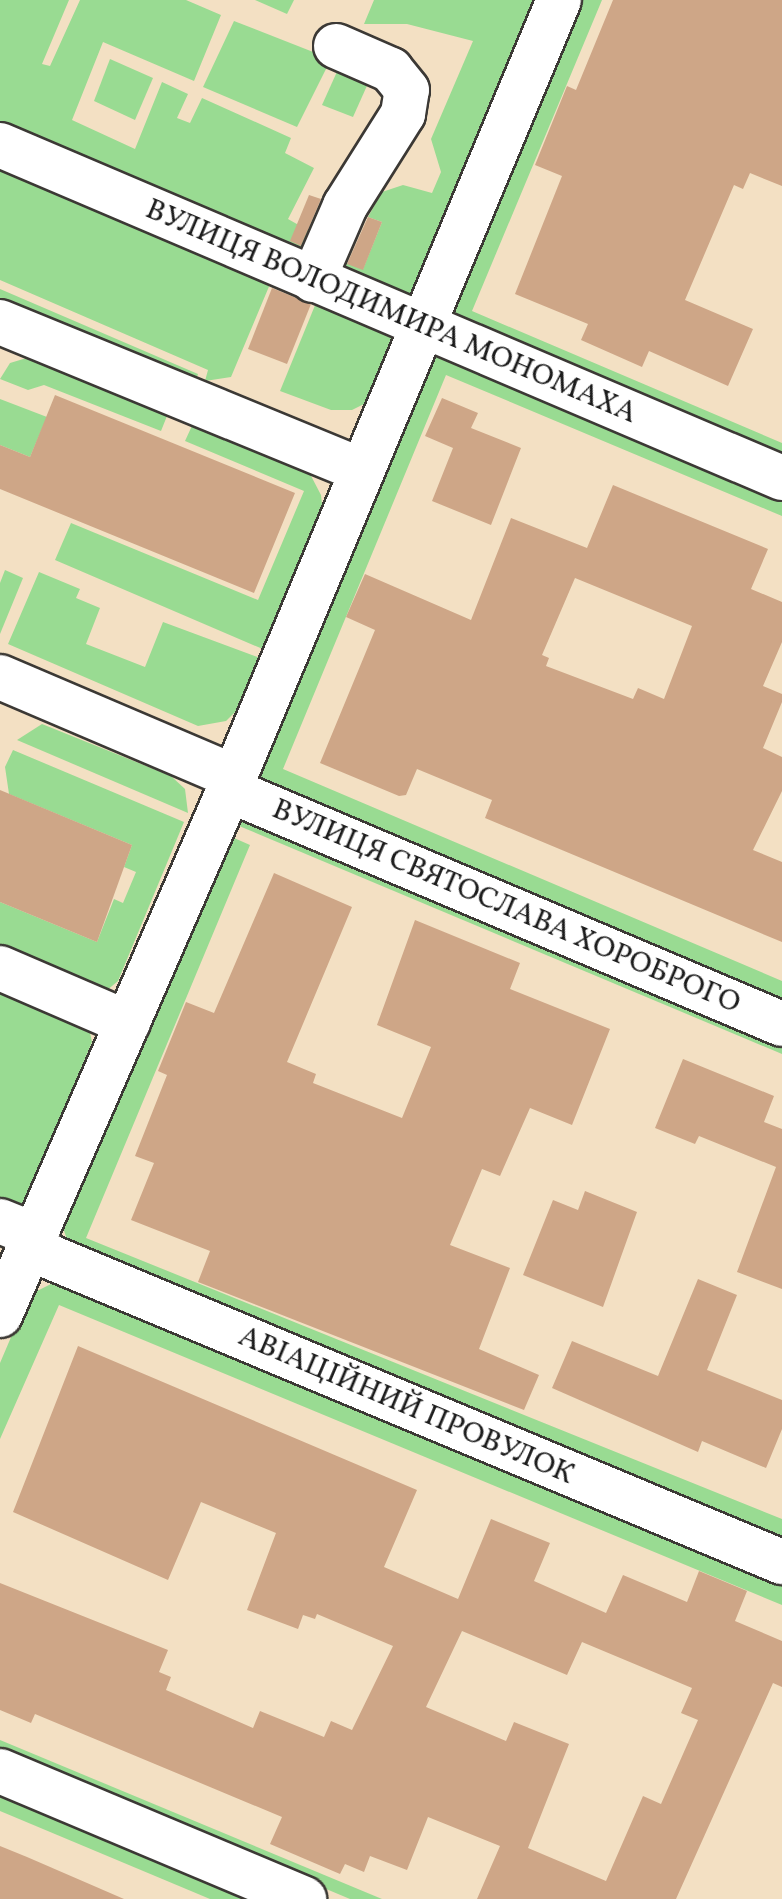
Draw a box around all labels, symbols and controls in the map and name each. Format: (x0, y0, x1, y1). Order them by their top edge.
street label: ВУЛИЦЯ ВОЛОДИМИРА МОНОМАХА (140, 192, 642, 432)
street label: ВУЛИЦЯ СВЯТОСЛАВА ХОРОБРОГО (266, 792, 746, 1022)
street label: АВІАЦІЙНИЙ ПРОВУЛОК (233, 1319, 579, 1493)

